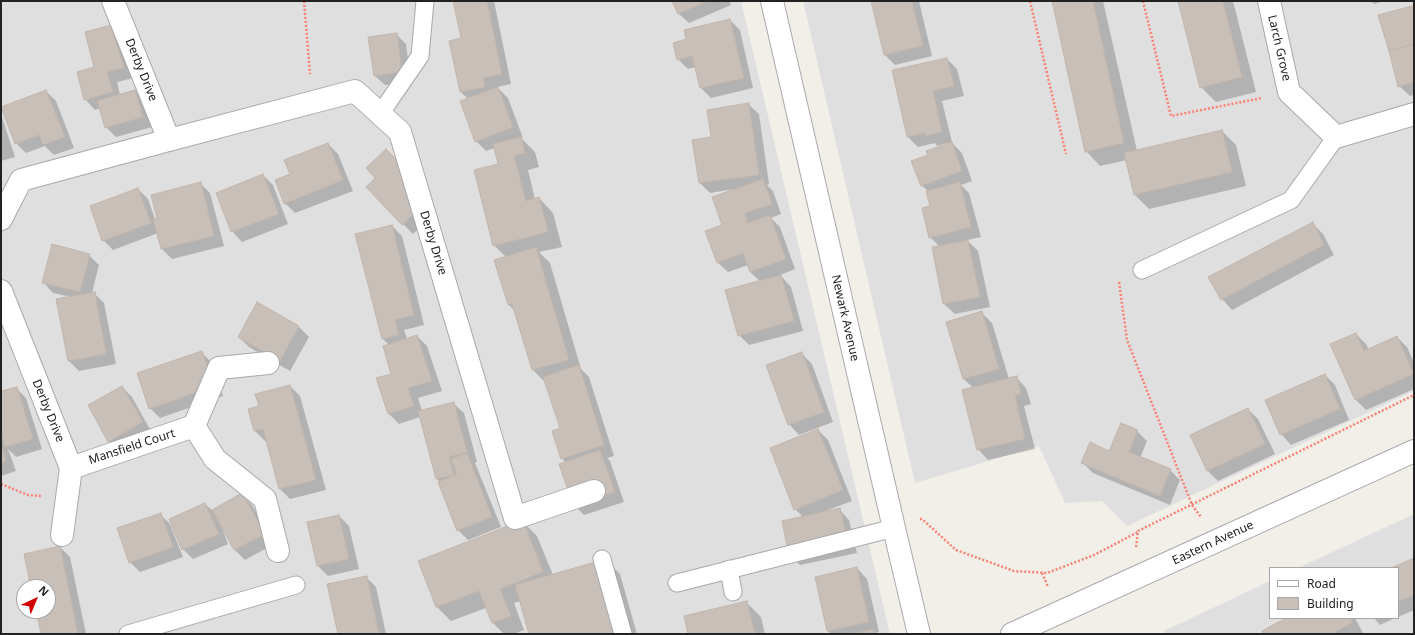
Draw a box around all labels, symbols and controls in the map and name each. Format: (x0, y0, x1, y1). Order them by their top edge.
street label: Larch Grove (1264, 14, 1294, 82)
street label: Derby Drive (122, 36, 160, 104)
street label: Derby Drive (416, 209, 450, 277)
street label: Newark Avenue (828, 273, 862, 363)
street label: Derby Drive (29, 377, 67, 445)
street label: Mansfield Court (87, 426, 177, 468)
street label: Eastern Avenue (1170, 518, 1256, 568)
legend (1269, 567, 1399, 619)
text: Road (1307, 575, 1336, 592)
north arrow (16, 579, 56, 619)
text: N (36, 582, 52, 599)
text: Building (1307, 595, 1354, 612)

